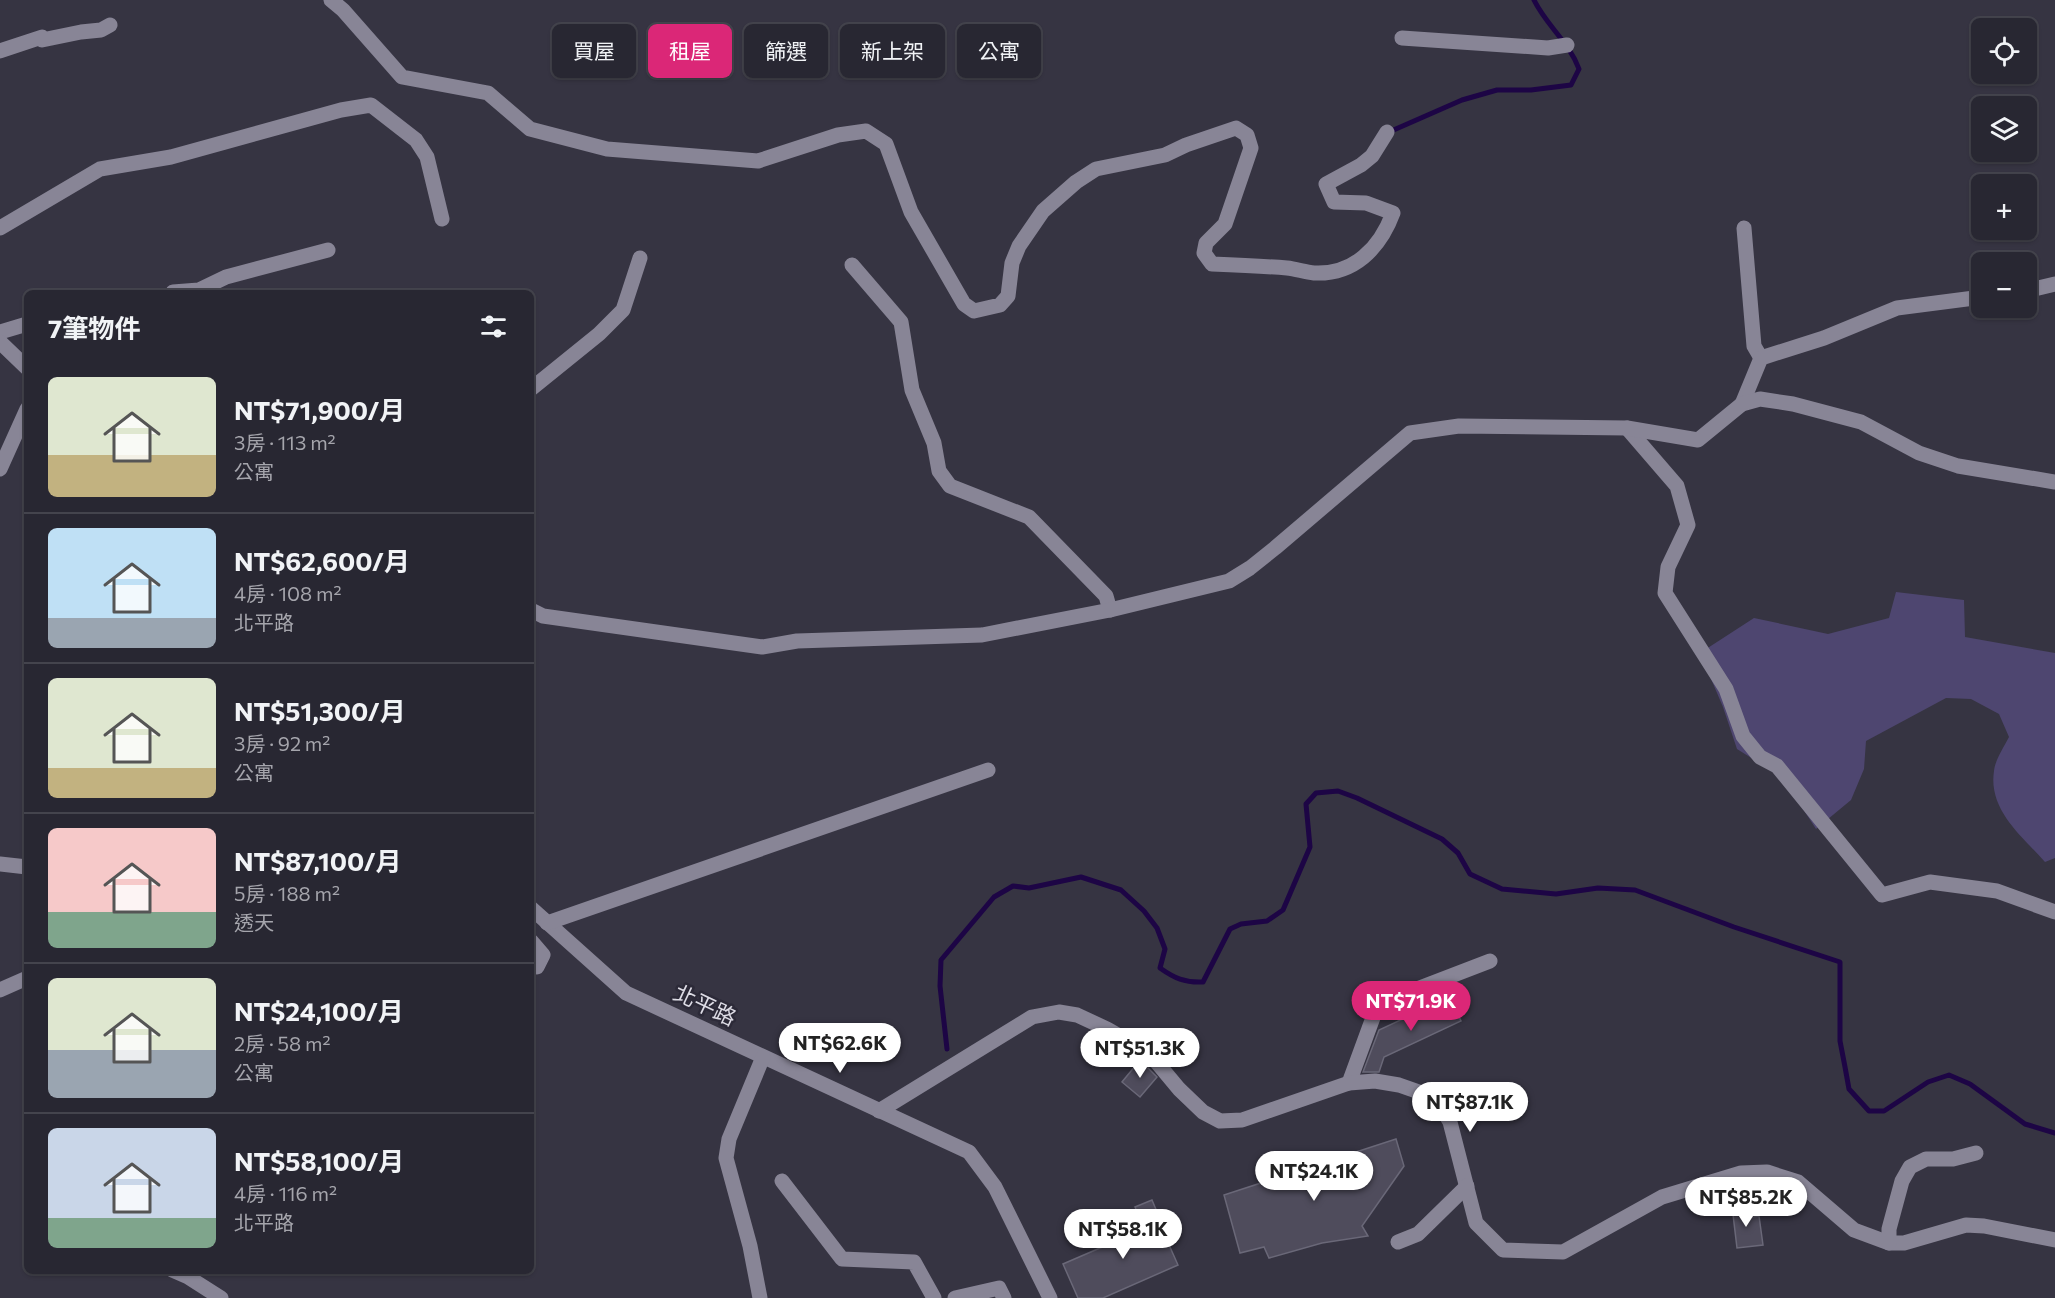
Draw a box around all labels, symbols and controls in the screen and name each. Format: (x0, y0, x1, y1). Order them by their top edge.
map controls (1971, 18, 2037, 318)
button: locate (1971, 18, 2037, 84)
chip: 買屋 (552, 24, 636, 78)
chip: 租屋 (648, 24, 732, 78)
chip: 篩選 (744, 24, 828, 78)
chip: 新上架 (840, 24, 945, 78)
chip: 公寓 (957, 24, 1041, 78)
button: layers (1971, 96, 2037, 162)
button: + (1971, 174, 2037, 240)
button: − (1971, 252, 2037, 318)
icon: filters (477, 310, 510, 343)
text: 7筆物件 (48, 312, 140, 343)
text: NT$71,900/月 (234, 394, 405, 425)
icon: home (96, 401, 168, 473)
text: 3房 · 113 m² (234, 430, 336, 454)
text: 公寓 (234, 459, 274, 483)
text: NT$62,600/月 (234, 545, 410, 576)
icon: home (96, 552, 168, 624)
text: 4房 · 108 m² (234, 581, 341, 605)
text: 北平路 (234, 610, 294, 634)
text: NT$51,300/月 (234, 695, 406, 726)
icon: home (96, 702, 168, 774)
text: 3房 · 92 m² (234, 731, 330, 755)
text: 公寓 (234, 760, 274, 784)
text: NT$87,100/月 (234, 845, 402, 876)
icon: home (96, 852, 168, 924)
text: 5房 · 188 m² (234, 881, 340, 905)
text: 透天 (234, 910, 274, 934)
street label: 北平路 (670, 978, 741, 1031)
pin: NT$71.9K (1349, 981, 1473, 1032)
text: NT$71.9K (1366, 988, 1456, 1012)
text: NT$24,100/月 (234, 995, 404, 1026)
icon: home (96, 1002, 168, 1074)
pin: NT$62.6K (778, 1023, 902, 1074)
pin: NT$51.3K (1078, 1028, 1202, 1079)
text: NT$62.6K (793, 1030, 887, 1054)
text: 2房 · 58 m² (234, 1031, 330, 1055)
text: NT$51.3K (1094, 1035, 1186, 1059)
text: 公寓 (234, 1060, 274, 1084)
pin: NT$87.1K (1408, 1082, 1532, 1133)
text: NT$87.1K (1426, 1089, 1514, 1113)
text: NT$58,100/月 (234, 1145, 404, 1176)
pin: NT$24.1K (1252, 1151, 1376, 1202)
icon: home (96, 1152, 168, 1224)
text: NT$24.1K (1269, 1158, 1359, 1182)
pin: NT$85.2K (1684, 1177, 1808, 1228)
text: 4房 · 116 m² (234, 1181, 337, 1205)
text: NT$85.2K (1699, 1184, 1793, 1208)
pin: NT$58.1K (1061, 1209, 1185, 1260)
text: 北平路 (234, 1210, 294, 1234)
text: NT$58.1K (1078, 1216, 1168, 1240)

